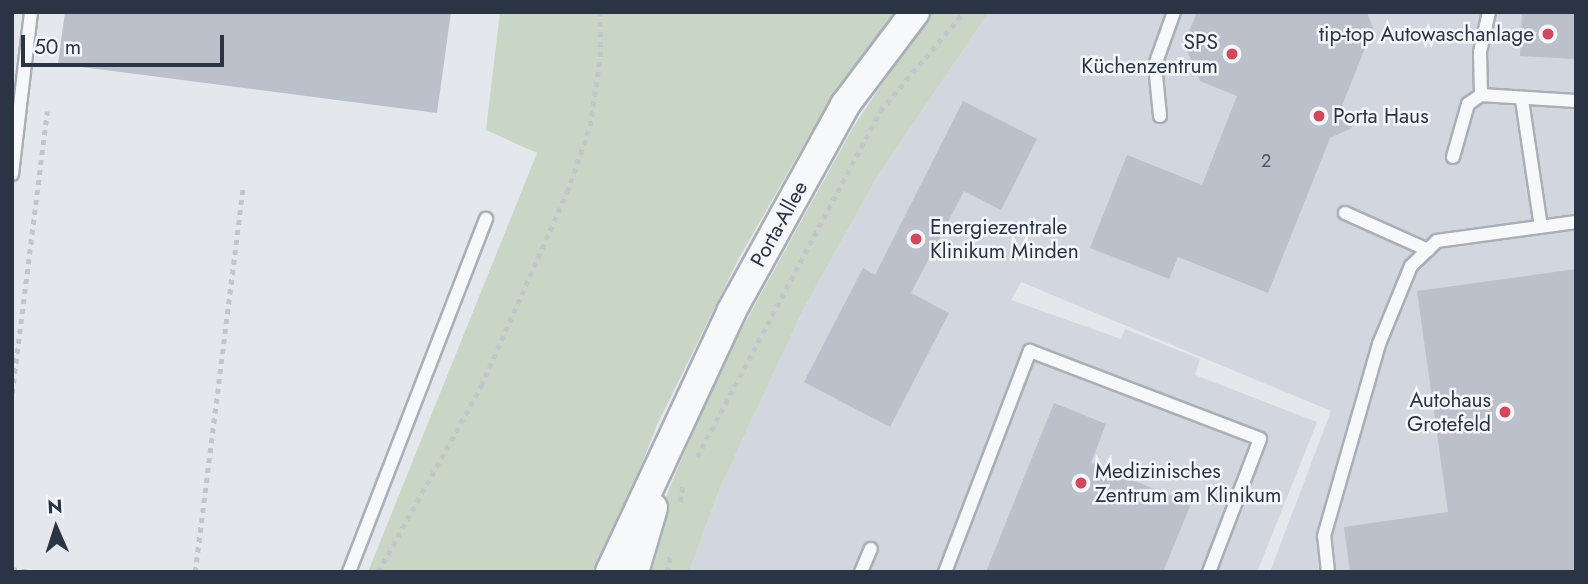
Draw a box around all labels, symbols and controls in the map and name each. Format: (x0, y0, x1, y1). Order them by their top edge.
scale bar (24, 21, 228, 65)
place label: tip-top Autowaschanlage (1319, 21, 1534, 47)
marker: tip-top Autowaschanlage (1540, 26, 1556, 42)
place label: SPS Küchenzentrum (1081, 29, 1218, 79)
text: 50 m (34, 32, 81, 62)
marker: SPS Küchenzentrum (1224, 46, 1240, 62)
place label: Porta Haus (1333, 103, 1429, 129)
marker: Porta Haus (1311, 108, 1327, 124)
house number: 2 (1261, 150, 1271, 172)
street label: Porta-Allee (745, 177, 813, 271)
place label: Energiezentrale Klinikum Minden (930, 214, 1079, 264)
marker: Energiezentrale Klinikum Minden (908, 231, 924, 247)
place label: Autohaus Grotefeld (1407, 387, 1491, 437)
marker: Autohaus Grotefeld (1497, 404, 1513, 420)
place label: Medizinisches Zentrum am Klinikum (1095, 458, 1281, 508)
marker: Medizinisches Zentrum am Klinikum (1073, 475, 1089, 491)
north arrow (21, 493, 91, 563)
text: N (47, 493, 63, 520)

